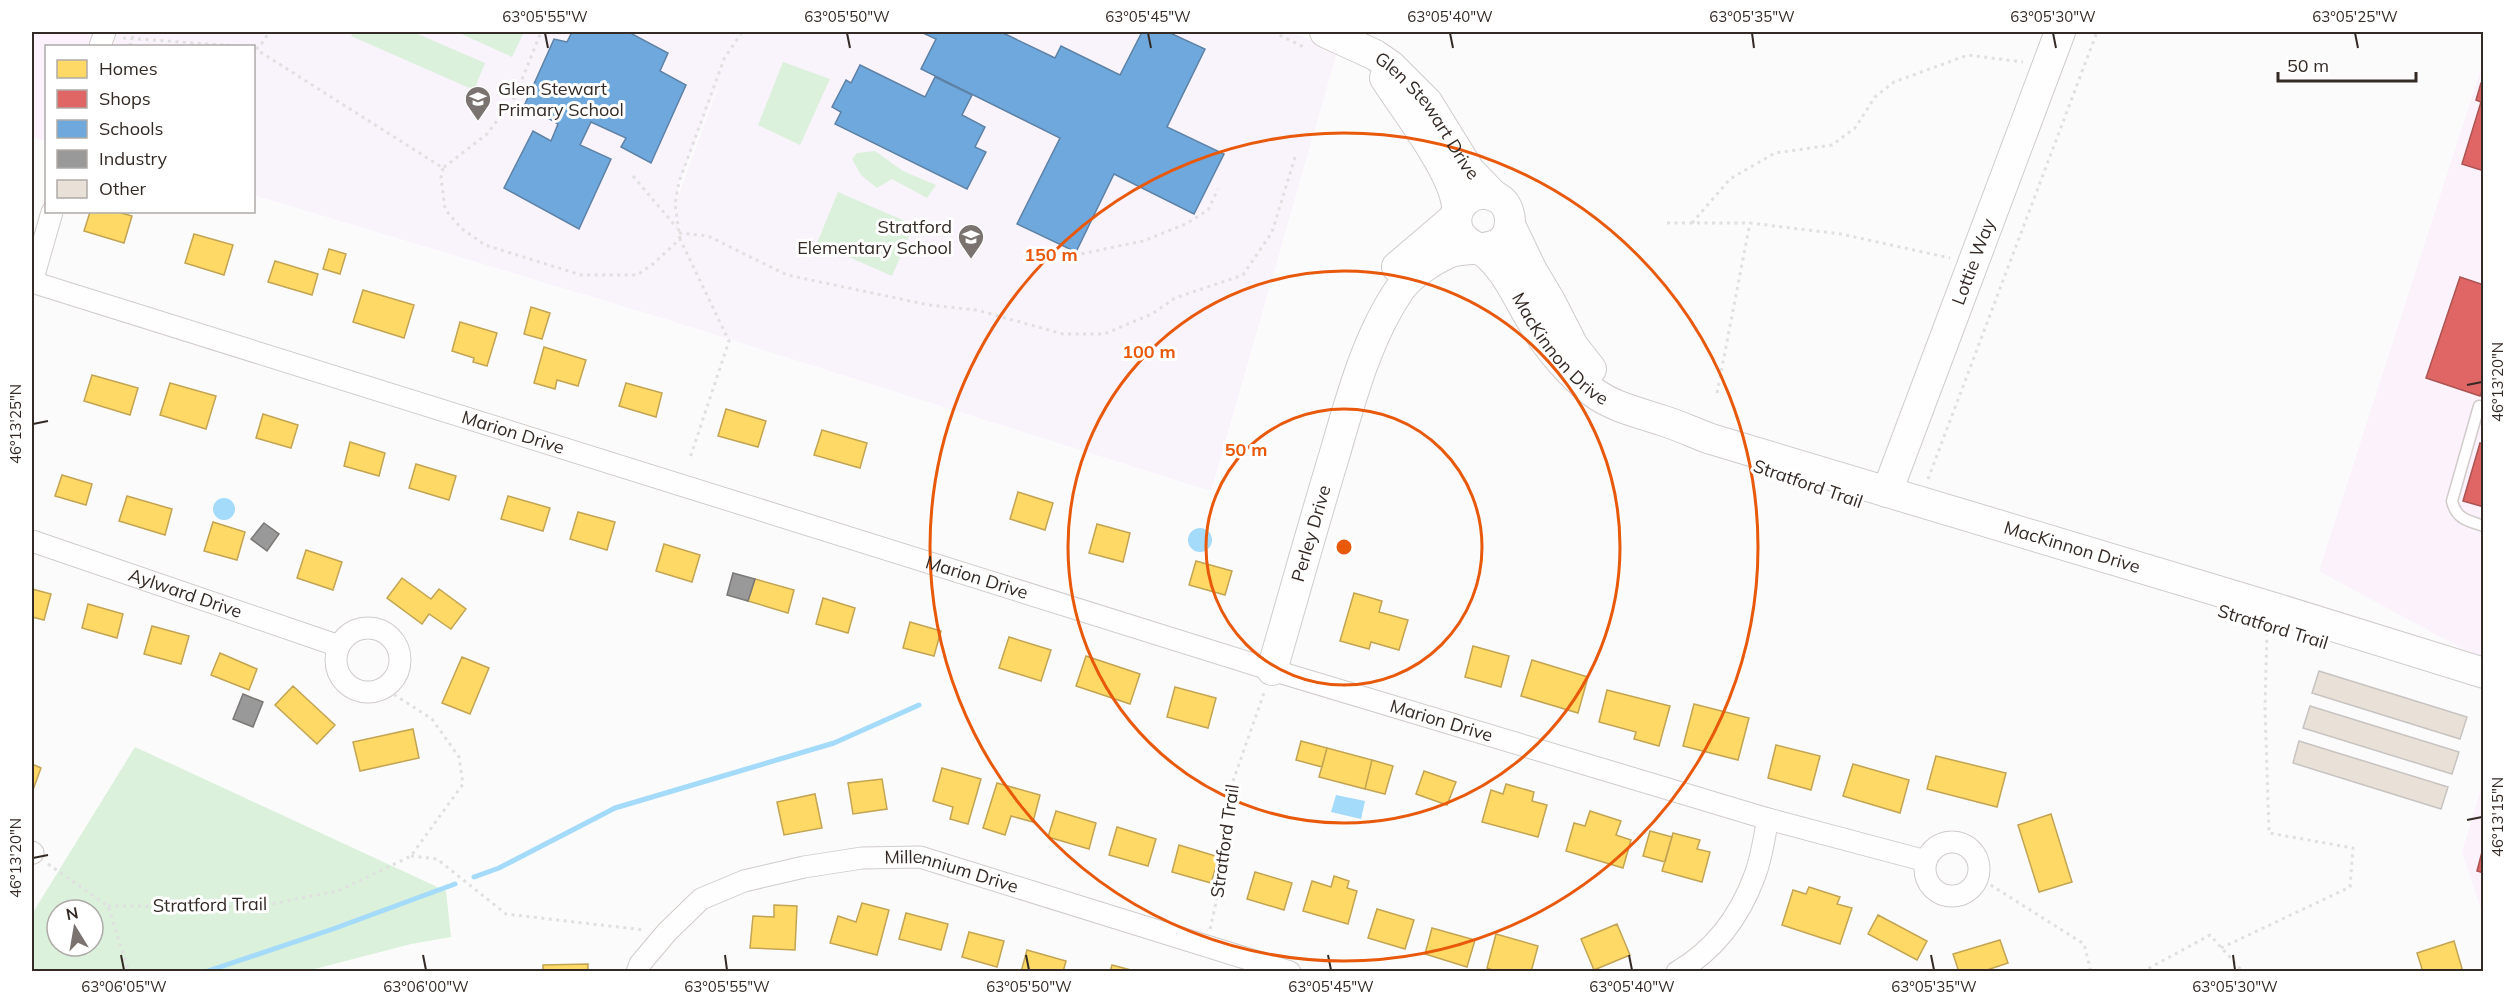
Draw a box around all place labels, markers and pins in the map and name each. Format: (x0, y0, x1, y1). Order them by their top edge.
place label: Glen Stewart Primary School (498, 77, 624, 121)
school or university icon: Glen Stewart Primary School (463, 84, 493, 122)
place label: Stratford Elementary School (797, 215, 952, 259)
school or university icon: Stratford Elementary School (956, 222, 986, 260)
centre of rings (1334, 537, 1354, 557)

